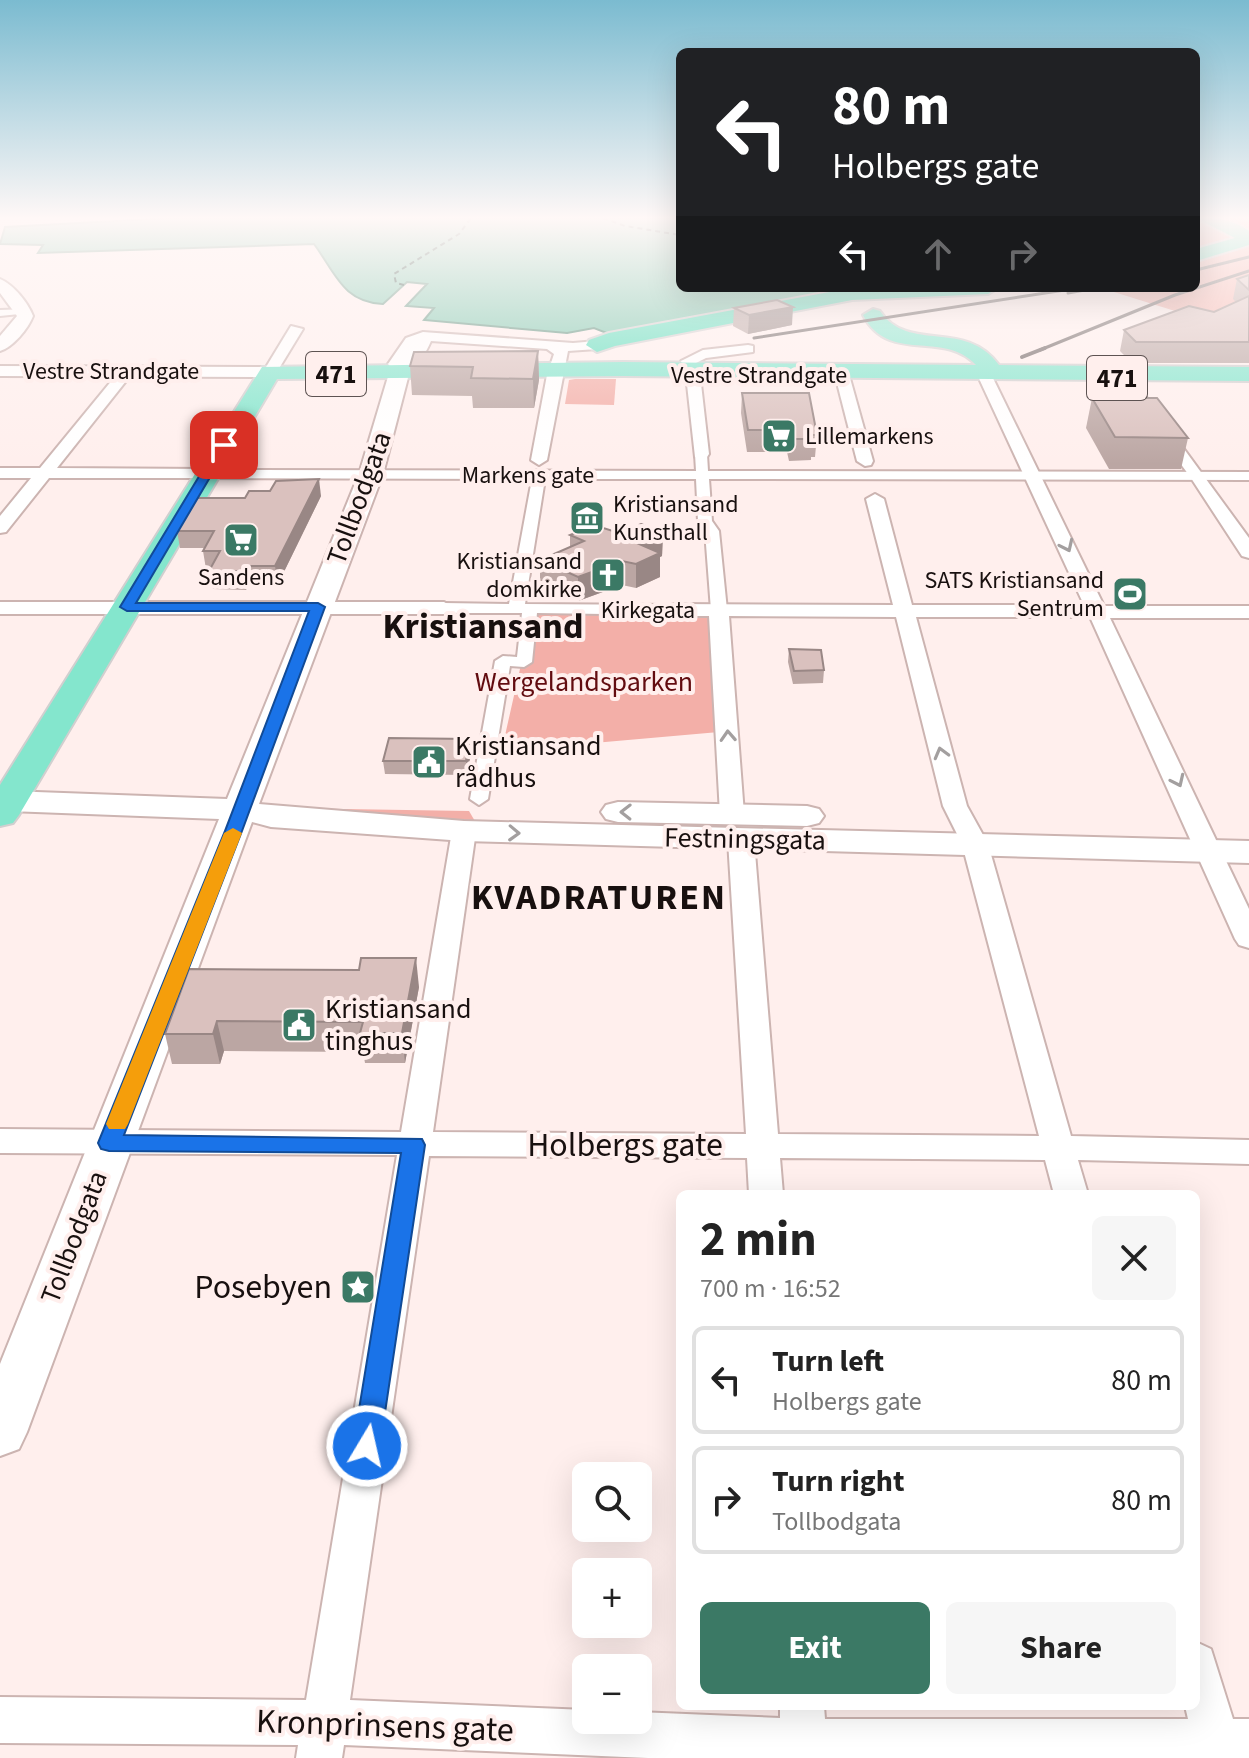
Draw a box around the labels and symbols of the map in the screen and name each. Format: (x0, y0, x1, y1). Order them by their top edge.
road number: 471 (306, 352, 366, 396)
street label: Vestre Strandgate (23, 354, 199, 389)
road number: 471 (1087, 356, 1147, 400)
street label: Vestre Strandgate (671, 358, 847, 393)
pin (190, 411, 258, 479)
supermarket icon: Lillemarkens (760, 417, 798, 455)
place label: Lillemarkens (805, 419, 934, 454)
street label: Tollbodgata (316, 426, 402, 570)
street label: Markens gate (462, 458, 594, 493)
place label: Kristiansand Kunsthall (613, 487, 739, 550)
museum icon: Kristiansand Kunsthall (568, 499, 606, 537)
supermarket icon: Sandens (222, 521, 260, 559)
one-way arrow (1057, 538, 1073, 553)
place label: Kristiansand domkirke (456, 544, 582, 607)
church icon: Kristiansand domkirke (589, 556, 627, 594)
place label: Sandens (198, 560, 284, 595)
place label: SATS Kristiansand Sentrum (924, 563, 1104, 626)
sports icon: SATS Kristiansand Sentrum (1111, 575, 1149, 613)
street label: Kirkegata (601, 593, 695, 628)
district label: Kristiansand (382, 601, 584, 652)
park label: Wergelandsparken (475, 662, 693, 702)
place label: Kristiansand rådhus (455, 726, 601, 798)
one-way arrow (720, 729, 737, 742)
public building icon: Kristiansand rådhus (410, 743, 448, 781)
one-way arrow (934, 747, 950, 761)
one-way arrow (1168, 773, 1184, 788)
one-way arrow (619, 803, 632, 821)
street label: Festningsgata (664, 818, 826, 860)
one-way arrow (508, 824, 521, 842)
district label: KVADRATUREN (471, 872, 727, 923)
place label: Kristiansand tinghus (325, 989, 471, 1061)
public building icon: Kristiansand tinghus (280, 1006, 318, 1044)
street label: Holbergs gate (527, 1121, 723, 1170)
street label: Tollbodgata (30, 1165, 118, 1309)
place label: Posebyen (194, 1263, 332, 1312)
place icon: Posebyen (339, 1268, 377, 1306)
position arrow (325, 1404, 409, 1488)
street label: Kronprinsens gate (255, 1697, 515, 1755)

